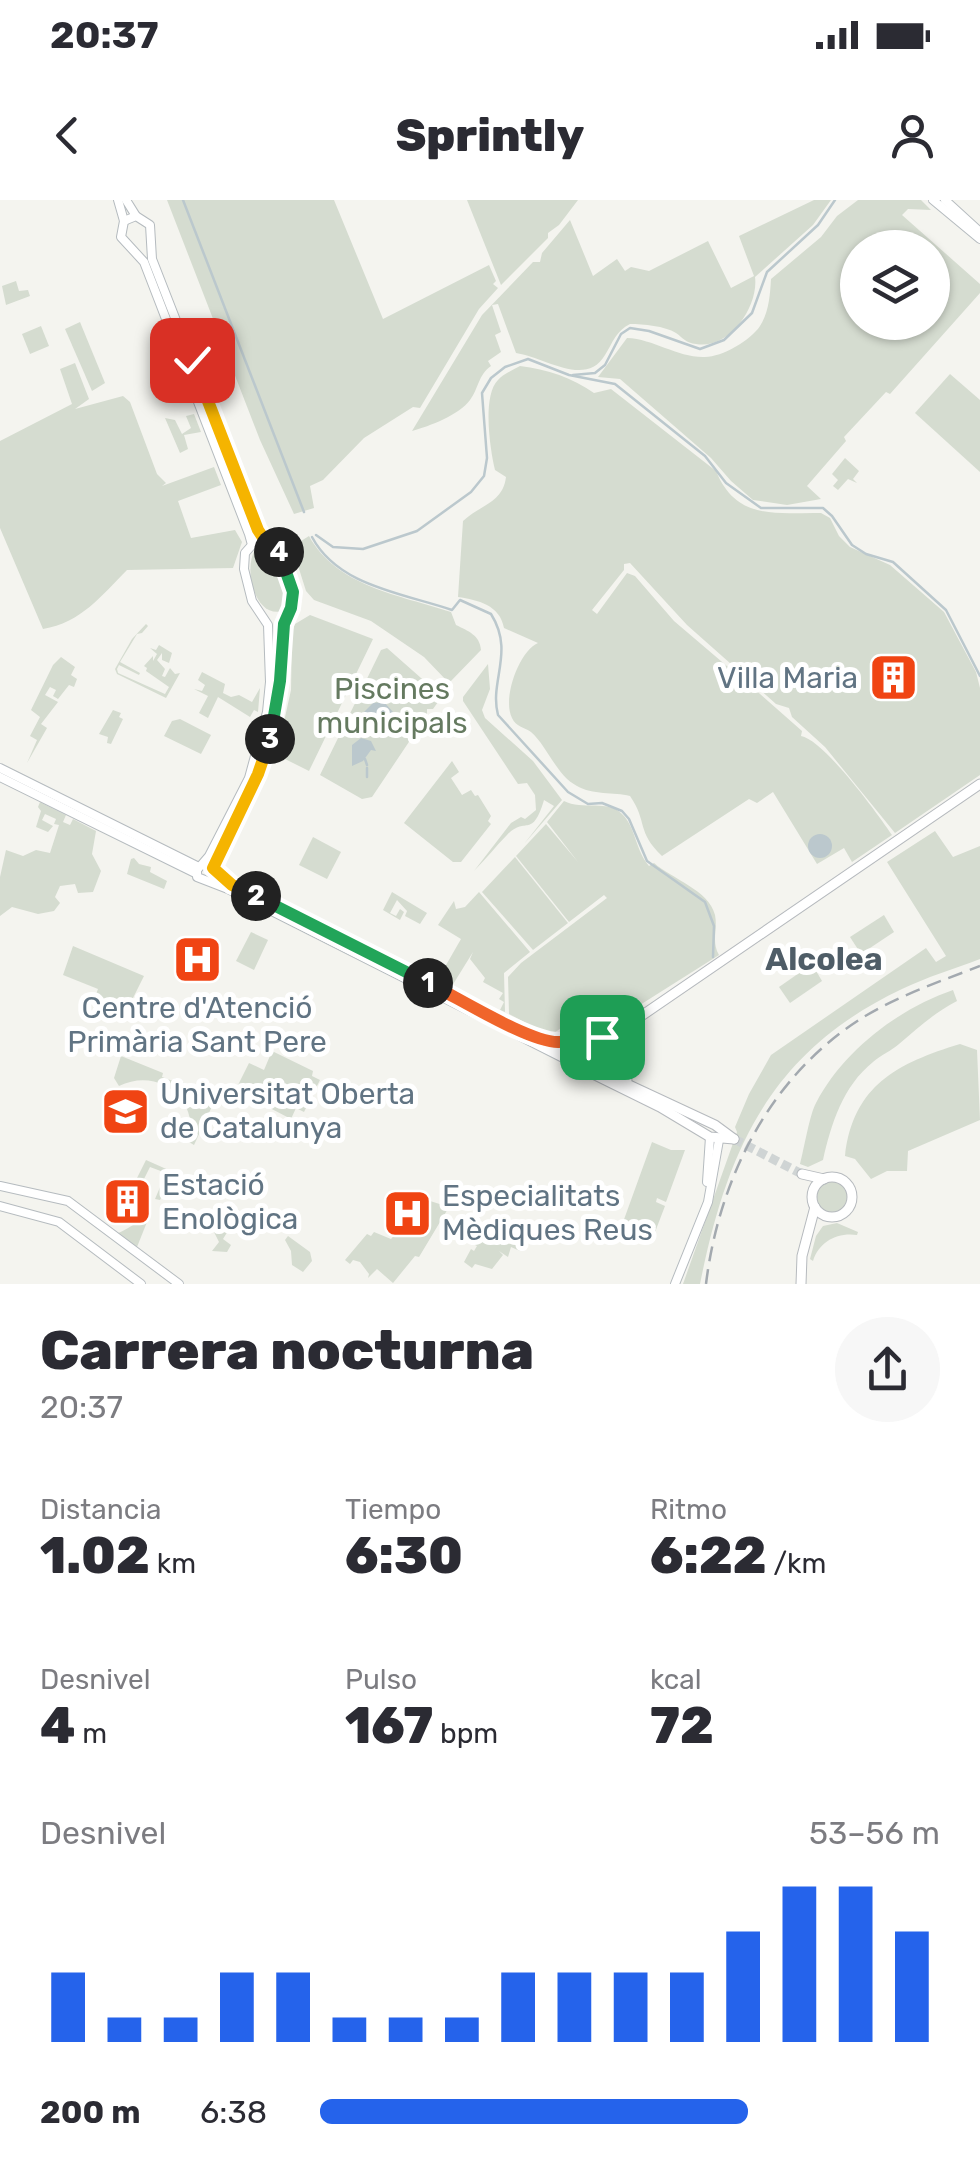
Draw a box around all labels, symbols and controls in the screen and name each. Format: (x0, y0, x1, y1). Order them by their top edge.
text: 20:37 (50, 12, 158, 58)
icon: back (40, 108, 95, 163)
icon: person (885, 108, 940, 163)
text: Sprintly (396, 109, 584, 162)
map controls (840, 230, 950, 340)
button: layers (840, 230, 950, 340)
pin (150, 318, 235, 403)
icon: check (165, 333, 220, 388)
pin: 4 (254, 527, 304, 577)
text: 4 (269, 535, 289, 568)
building icon: Villa Maria (867, 652, 919, 704)
place label: Villa Maria (717, 660, 858, 696)
park label: Piscines municipals (316, 671, 468, 741)
pin: 3 (245, 714, 295, 764)
text: 3 (261, 722, 279, 755)
pin: 2 (231, 871, 281, 921)
text: 2 (247, 879, 265, 912)
hospital icon: Centre d'Atenció Primària Sant Pere (171, 933, 223, 985)
district label: Alcolea (765, 940, 883, 978)
pin: 1 (403, 958, 453, 1008)
text: 1 (421, 966, 435, 999)
place label: Centre d'Atenció Primària Sant Pere (67, 990, 327, 1060)
pin (560, 995, 645, 1080)
icon: arrive (575, 1010, 630, 1065)
place label: Universitat Oberta de Catalunya (160, 1076, 415, 1146)
school or university icon: Universitat Oberta de Catalunya (99, 1085, 151, 1137)
place label: Estació Enològica (162, 1167, 298, 1237)
building icon: Estació Enològica (101, 1176, 153, 1228)
place label: Especialitats Mèdiques Reus (442, 1178, 653, 1248)
hospital icon: Especialitats Mèdiques Reus (381, 1187, 433, 1239)
button: share (835, 1317, 940, 1422)
text: Carrera nocturna (40, 1318, 534, 1383)
text: 20:37 (40, 1388, 123, 1426)
text: Distancia (40, 1493, 161, 1526)
text: Tiempo (345, 1493, 441, 1526)
text: Ritmo (650, 1493, 727, 1526)
text: 1.02 (40, 1526, 150, 1586)
text: 6:30 (345, 1526, 463, 1586)
text: 6:22 (650, 1526, 767, 1586)
text: km (150, 1547, 196, 1580)
text: /km (767, 1547, 826, 1580)
text: Desnivel (40, 1663, 150, 1696)
text: Pulso (345, 1663, 417, 1696)
text: kcal (650, 1663, 701, 1696)
text: 4 (40, 1696, 75, 1756)
text: 167 (345, 1696, 433, 1756)
text: 72 (650, 1696, 714, 1756)
text: m (75, 1717, 107, 1750)
text: bpm (433, 1717, 498, 1750)
text: Desnivel (40, 1814, 166, 1852)
text: 53–56 m (809, 1814, 940, 1852)
text: 200 m (40, 2093, 140, 2131)
text: 6:38 (200, 2093, 267, 2131)

